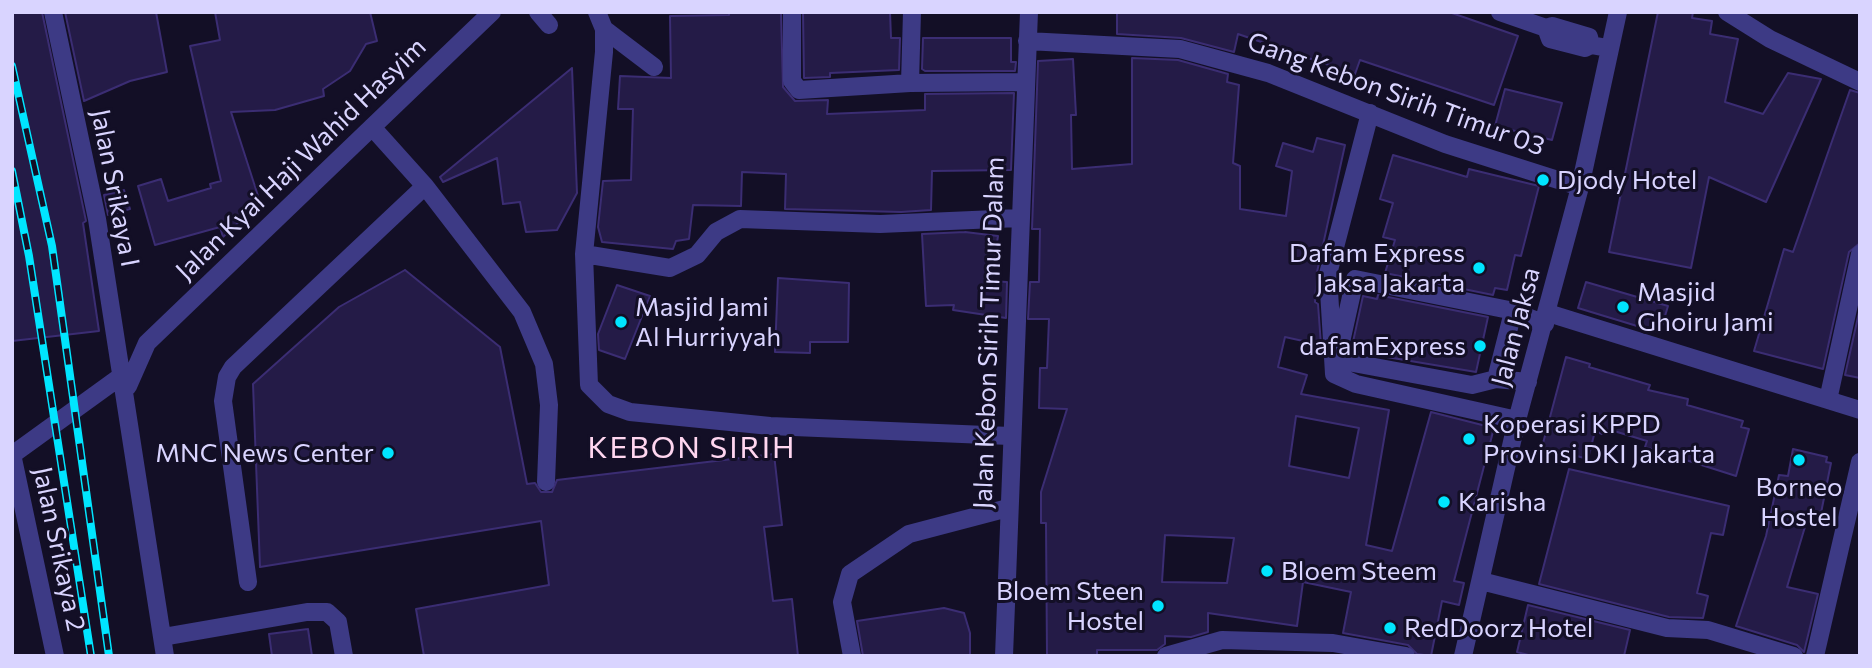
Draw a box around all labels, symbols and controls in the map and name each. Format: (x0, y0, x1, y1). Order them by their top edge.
street label: Gang Kebon Sirih Timur 03 (1243, 26, 1549, 162)
street label: Jalan Kyai Haji Wahid Hasyim (170, 31, 432, 287)
street label: Jalan Srikaya I (84, 106, 146, 270)
street label: Jalan Kebon Sirih Timur Dalam (967, 156, 1011, 510)
place label: Djody Hotel (1557, 164, 1697, 196)
marker: Djody Hotel (1535, 172, 1551, 188)
place label: Dafam Express Jaksa Jakarta (1289, 237, 1465, 298)
marker: Dafam Express Jaksa Jakarta (1471, 260, 1487, 276)
street label: Jalan Jaksa (1485, 264, 1547, 390)
place label: Masjid Ghoiru Jami (1637, 276, 1774, 338)
place label: Masjid Jami Al Hurriyyah (635, 291, 781, 352)
marker: Masjid Ghoiru Jami (1615, 299, 1631, 315)
marker: Masjid Jami Al Hurriyyah (613, 314, 629, 330)
place label: dafamExpress (1299, 330, 1466, 362)
marker: dafamExpress (1472, 338, 1488, 354)
place label: Koperasi KPPD Provinsi DKI Jakarta (1483, 408, 1715, 470)
district label: KEBON SIRIH (589, 430, 795, 466)
marker: Koperasi KPPD Provinsi DKI Jakarta (1461, 431, 1477, 447)
place label: MNC News Center (155, 437, 374, 469)
marker: MNC News Center (380, 445, 396, 461)
marker: Borneo Hostel (1791, 452, 1807, 468)
street label: Jalan Srikaya 2 (26, 464, 92, 634)
place label: Borneo Hostel (1756, 471, 1842, 532)
place label: Karisha (1458, 486, 1546, 518)
marker: Karisha (1436, 494, 1452, 510)
place label: Bloem Steem (1281, 555, 1437, 587)
marker: Bloem Steem (1259, 563, 1275, 579)
place label: Bloem Steen Hostel (996, 575, 1144, 636)
marker: Bloem Steen Hostel (1150, 598, 1166, 614)
place label: RedDoorz Hotel (1404, 612, 1593, 644)
marker: RedDoorz Hotel (1382, 620, 1398, 636)

